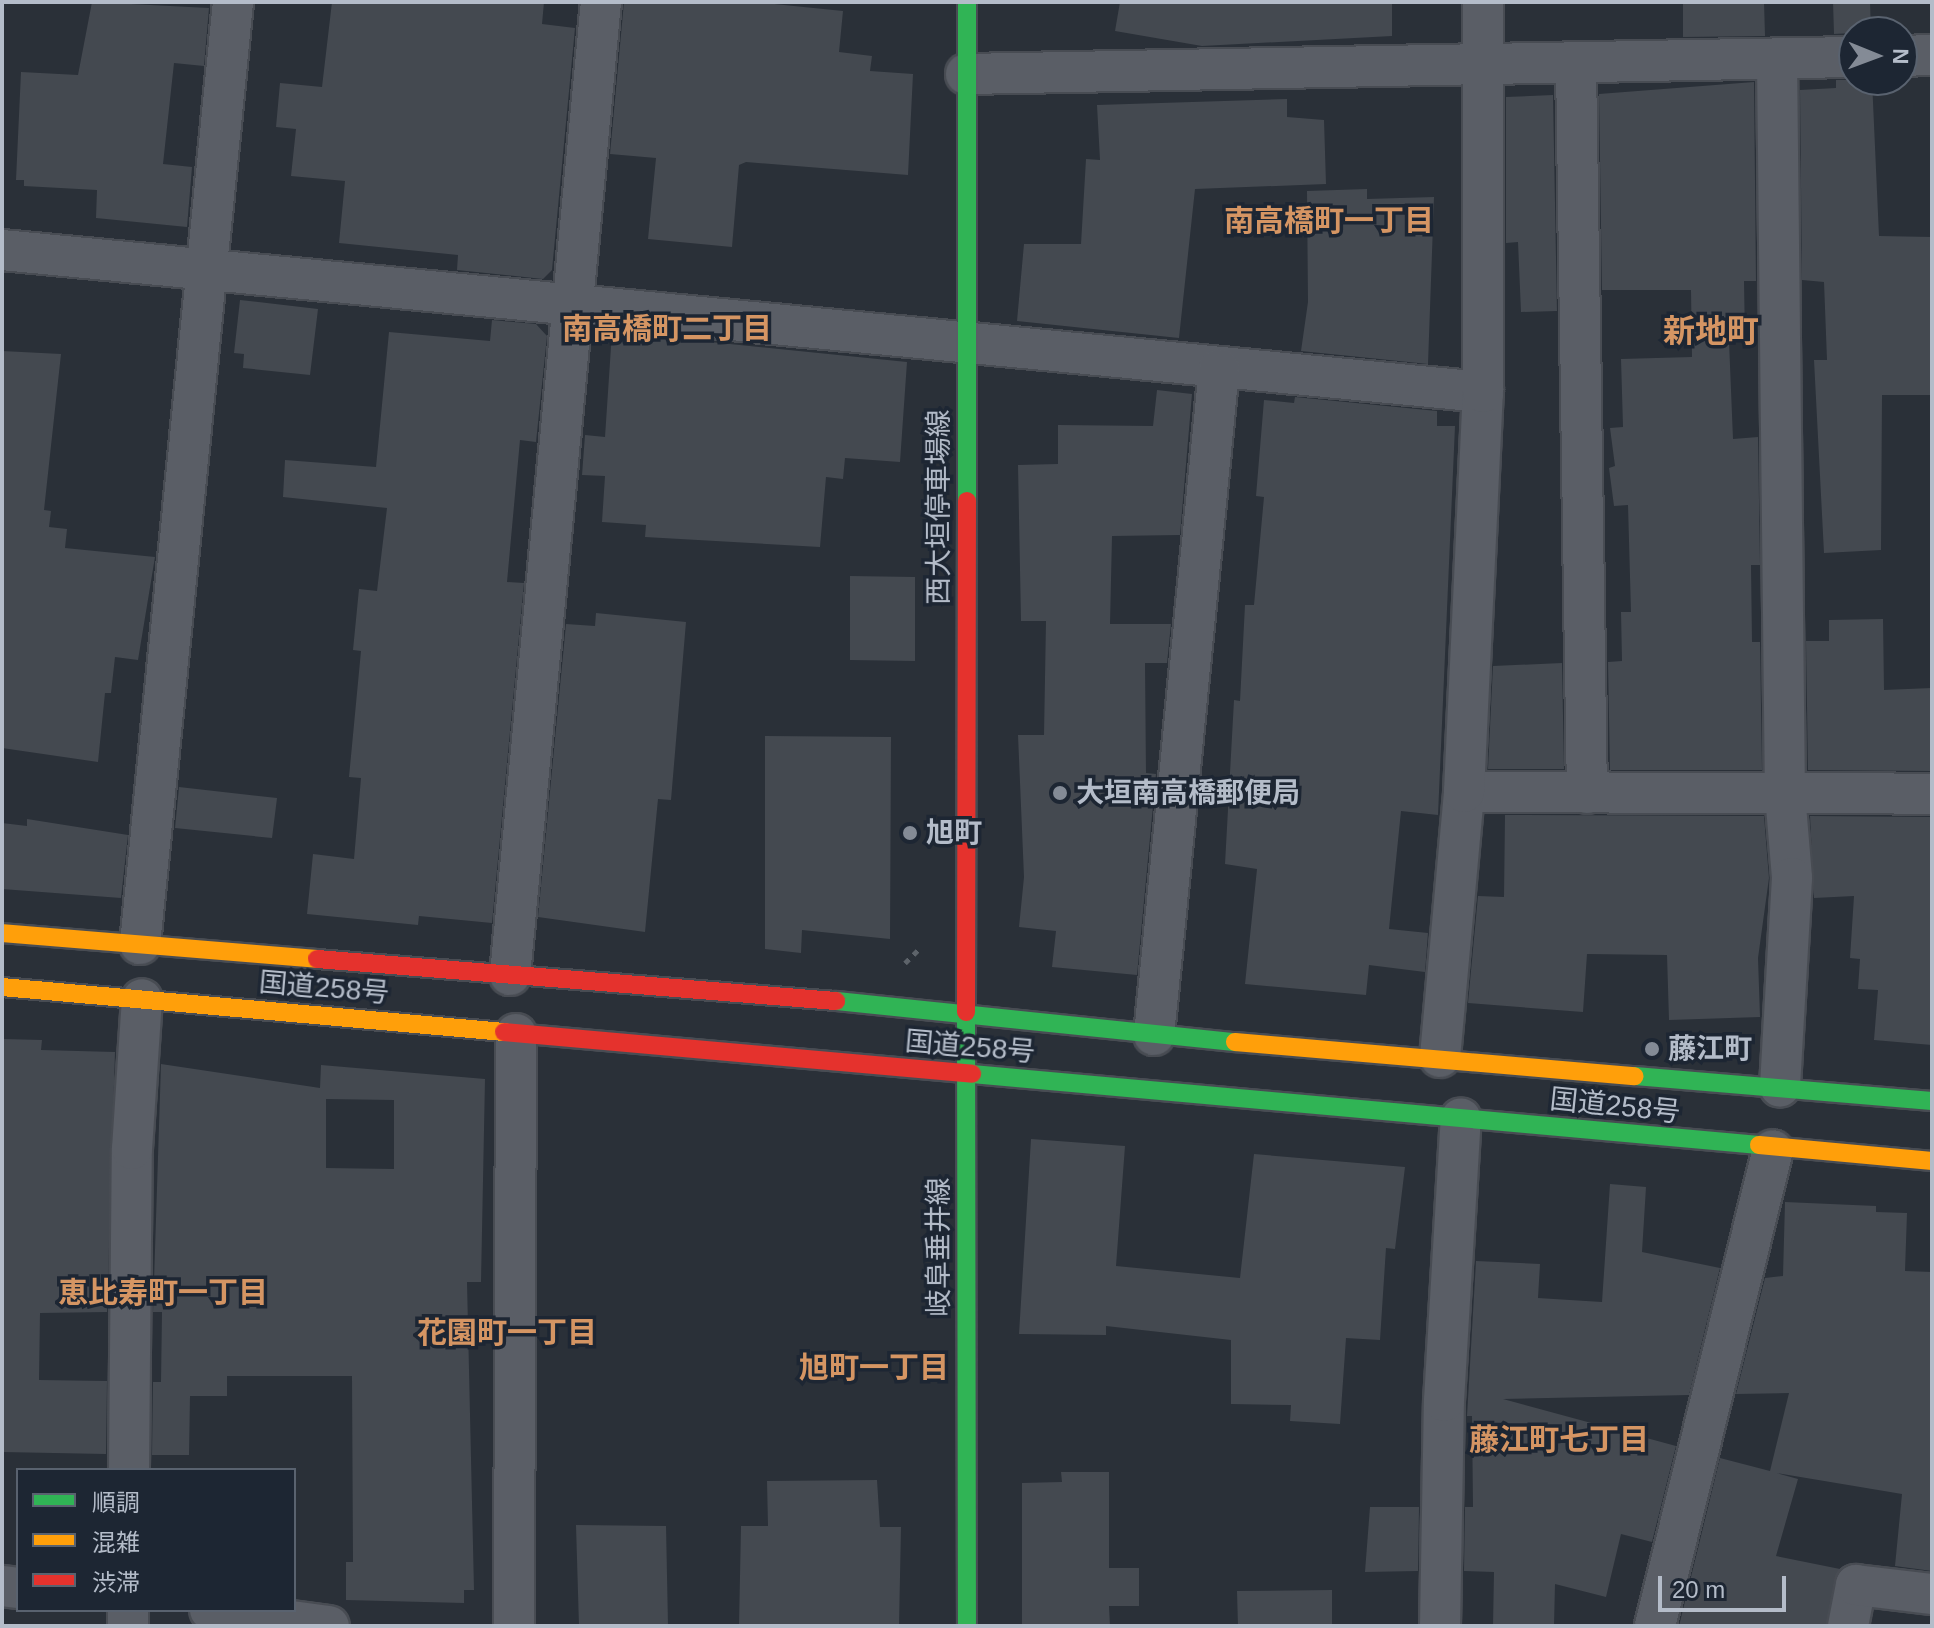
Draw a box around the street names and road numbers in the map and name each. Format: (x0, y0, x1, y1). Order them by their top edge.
street label: 西大垣停車場線 (922, 409, 956, 605)
street label: 国道258号 (257, 966, 391, 1010)
street label: 国道258号 (903, 1025, 1037, 1069)
street label: 国道258号 (1548, 1082, 1682, 1130)
street label: 岐阜垂井線 (922, 1177, 956, 1317)

